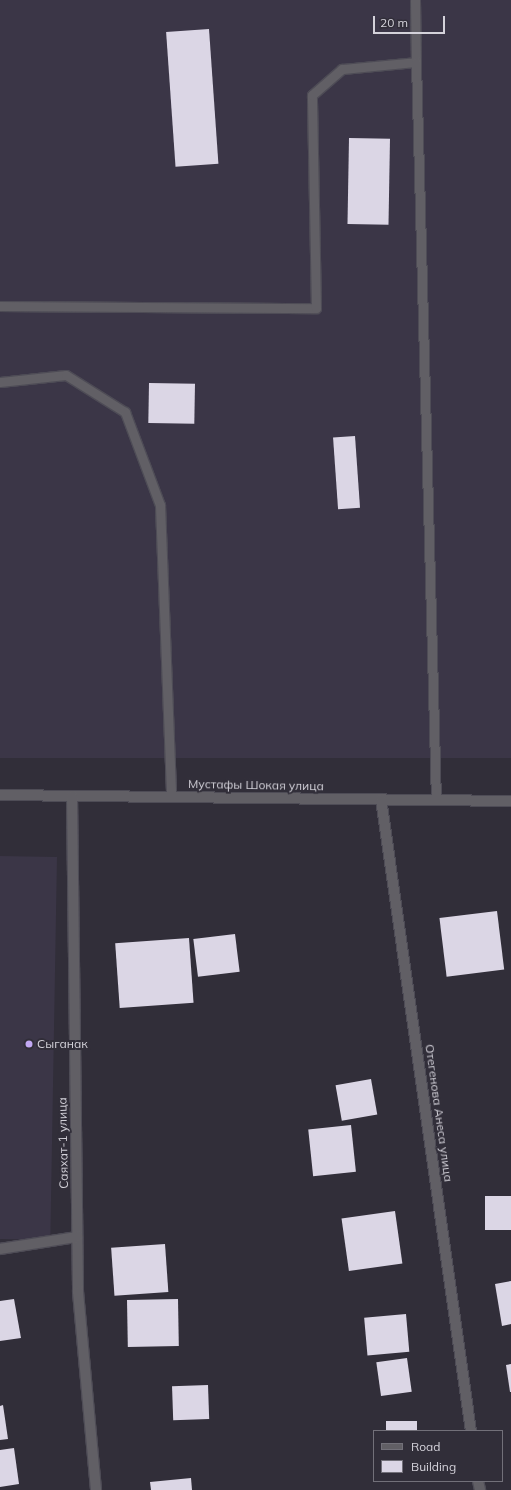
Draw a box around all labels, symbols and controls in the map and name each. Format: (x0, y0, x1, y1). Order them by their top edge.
scale bar (375, 8, 447, 34)
text: 20 m (380, 15, 408, 30)
street label: Мустафы Шокая улица (188, 777, 324, 793)
place label: Сыганак (37, 1037, 88, 1051)
marker: Сыганак (24, 1039, 34, 1049)
street label: Отегенова Анеса улица (422, 1043, 456, 1183)
street label: Саяхат-1 улица (55, 1097, 71, 1189)
legend (373, 1430, 503, 1482)
text: Road (411, 1439, 440, 1454)
text: Building (411, 1459, 456, 1474)

